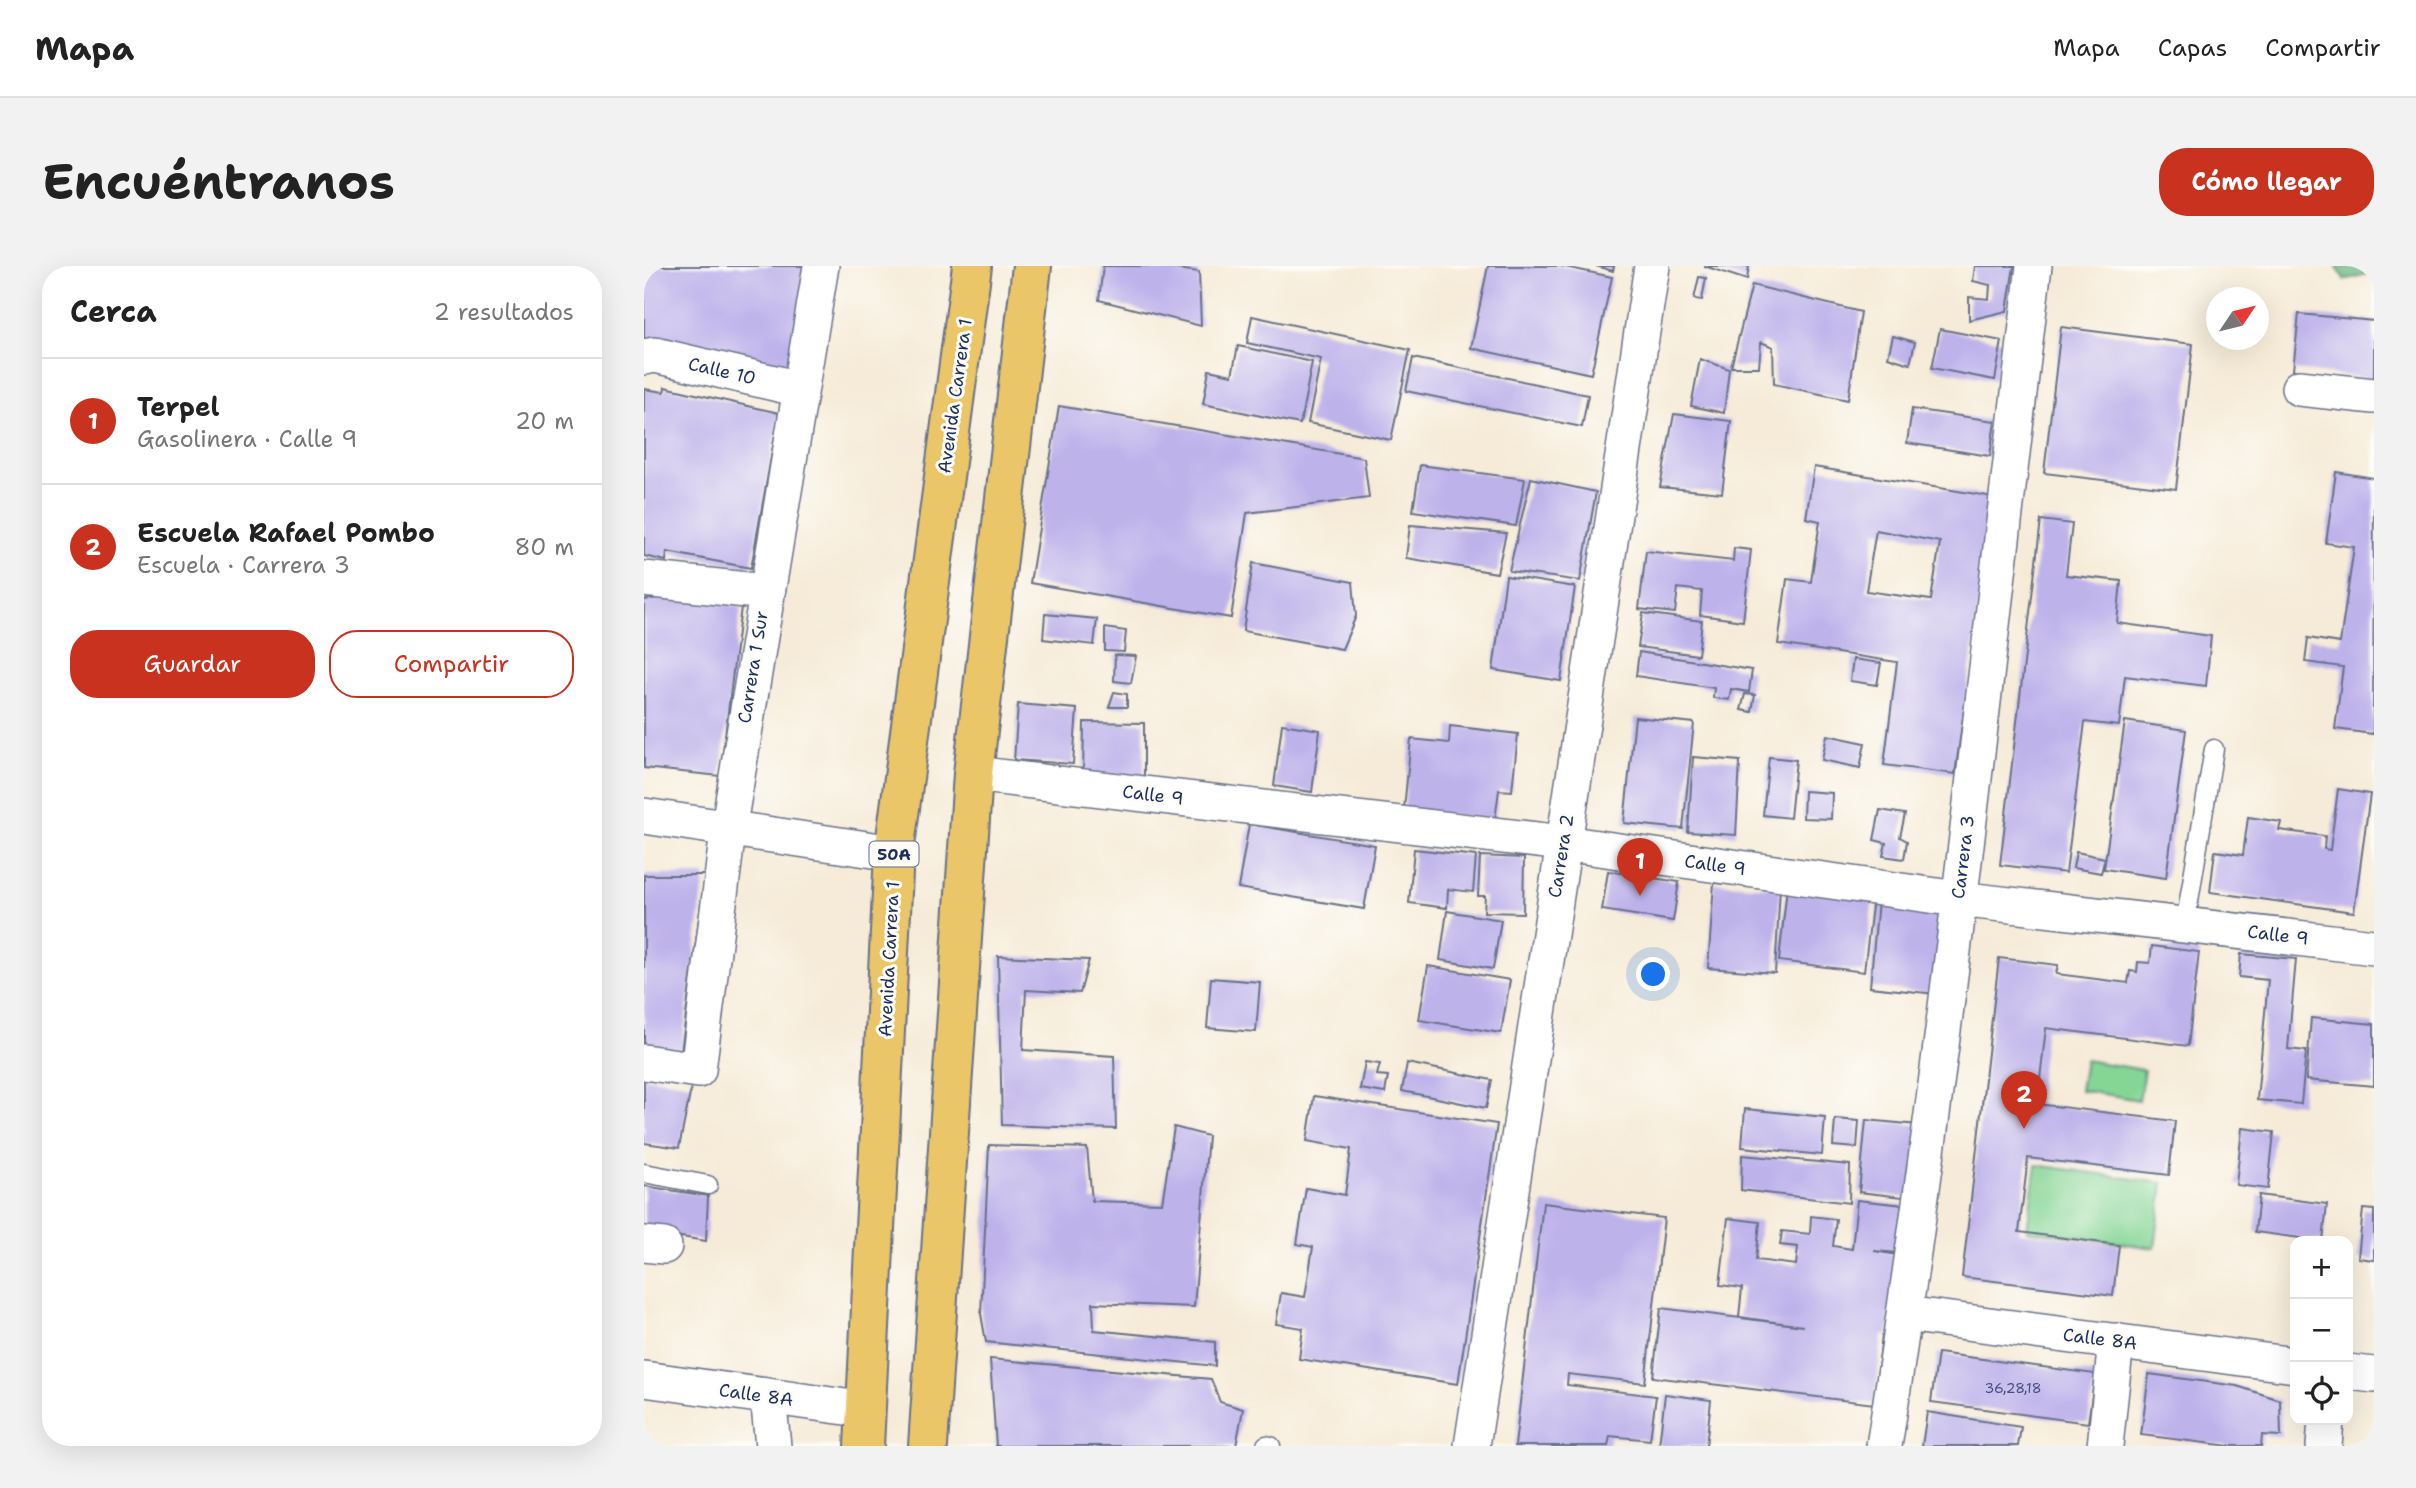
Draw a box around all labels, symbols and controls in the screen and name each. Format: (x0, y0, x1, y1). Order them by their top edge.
text: Mapa (35, 26, 134, 71)
text: Mapa (2053, 32, 2120, 64)
text: Capas (2158, 32, 2227, 64)
text: Compartir (2265, 32, 2381, 64)
button: Cómo llegar (2159, 148, 2374, 216)
text: Encuéntranos (42, 149, 395, 215)
north arrow (2206, 287, 2269, 350)
text: Cerca (70, 291, 157, 332)
text: 2 resultados (434, 297, 574, 327)
street label: Avenida Carrera 1 (932, 317, 978, 475)
street label: Calle 10 (686, 352, 758, 390)
text: Terpel (137, 389, 220, 424)
text: 1 (88, 406, 98, 436)
text: 20 m (515, 406, 574, 436)
text: Gasolinera · Calle 9 (137, 424, 357, 454)
text: Escuela Rafael Pombo (137, 515, 435, 550)
text: 2 (85, 532, 101, 562)
text: 80 m (515, 532, 574, 562)
text: Escuela · Carrera 3 (137, 550, 350, 580)
street label: Carrera 1 Sur (732, 609, 774, 725)
button: Guardar (70, 630, 315, 698)
button: Compartir (329, 630, 574, 698)
street label: Calle 9 (1121, 779, 1185, 811)
street label: Carrera 2 (1543, 812, 1579, 900)
street label: Carrera 3 (1946, 814, 1980, 900)
pin: 1 (1617, 838, 1663, 896)
road number: 50A (870, 842, 918, 866)
street label: Calle 9 (1683, 849, 1747, 881)
street label: Avenida Carrera 1 (873, 881, 905, 1037)
street label: Calle 9 (2246, 919, 2310, 951)
your location (1636, 957, 1670, 991)
pin: 2 (2001, 1071, 2047, 1129)
map controls (2290, 1236, 2353, 1425)
button: + (2290, 1236, 2353, 1299)
button: − (2290, 1299, 2353, 1362)
street label: Calle 8A (2062, 1323, 2138, 1355)
button: locate (2290, 1362, 2353, 1425)
street label: Calle 8A (717, 1378, 795, 1412)
house number: 36,28,18 (1984, 1379, 2042, 1397)

